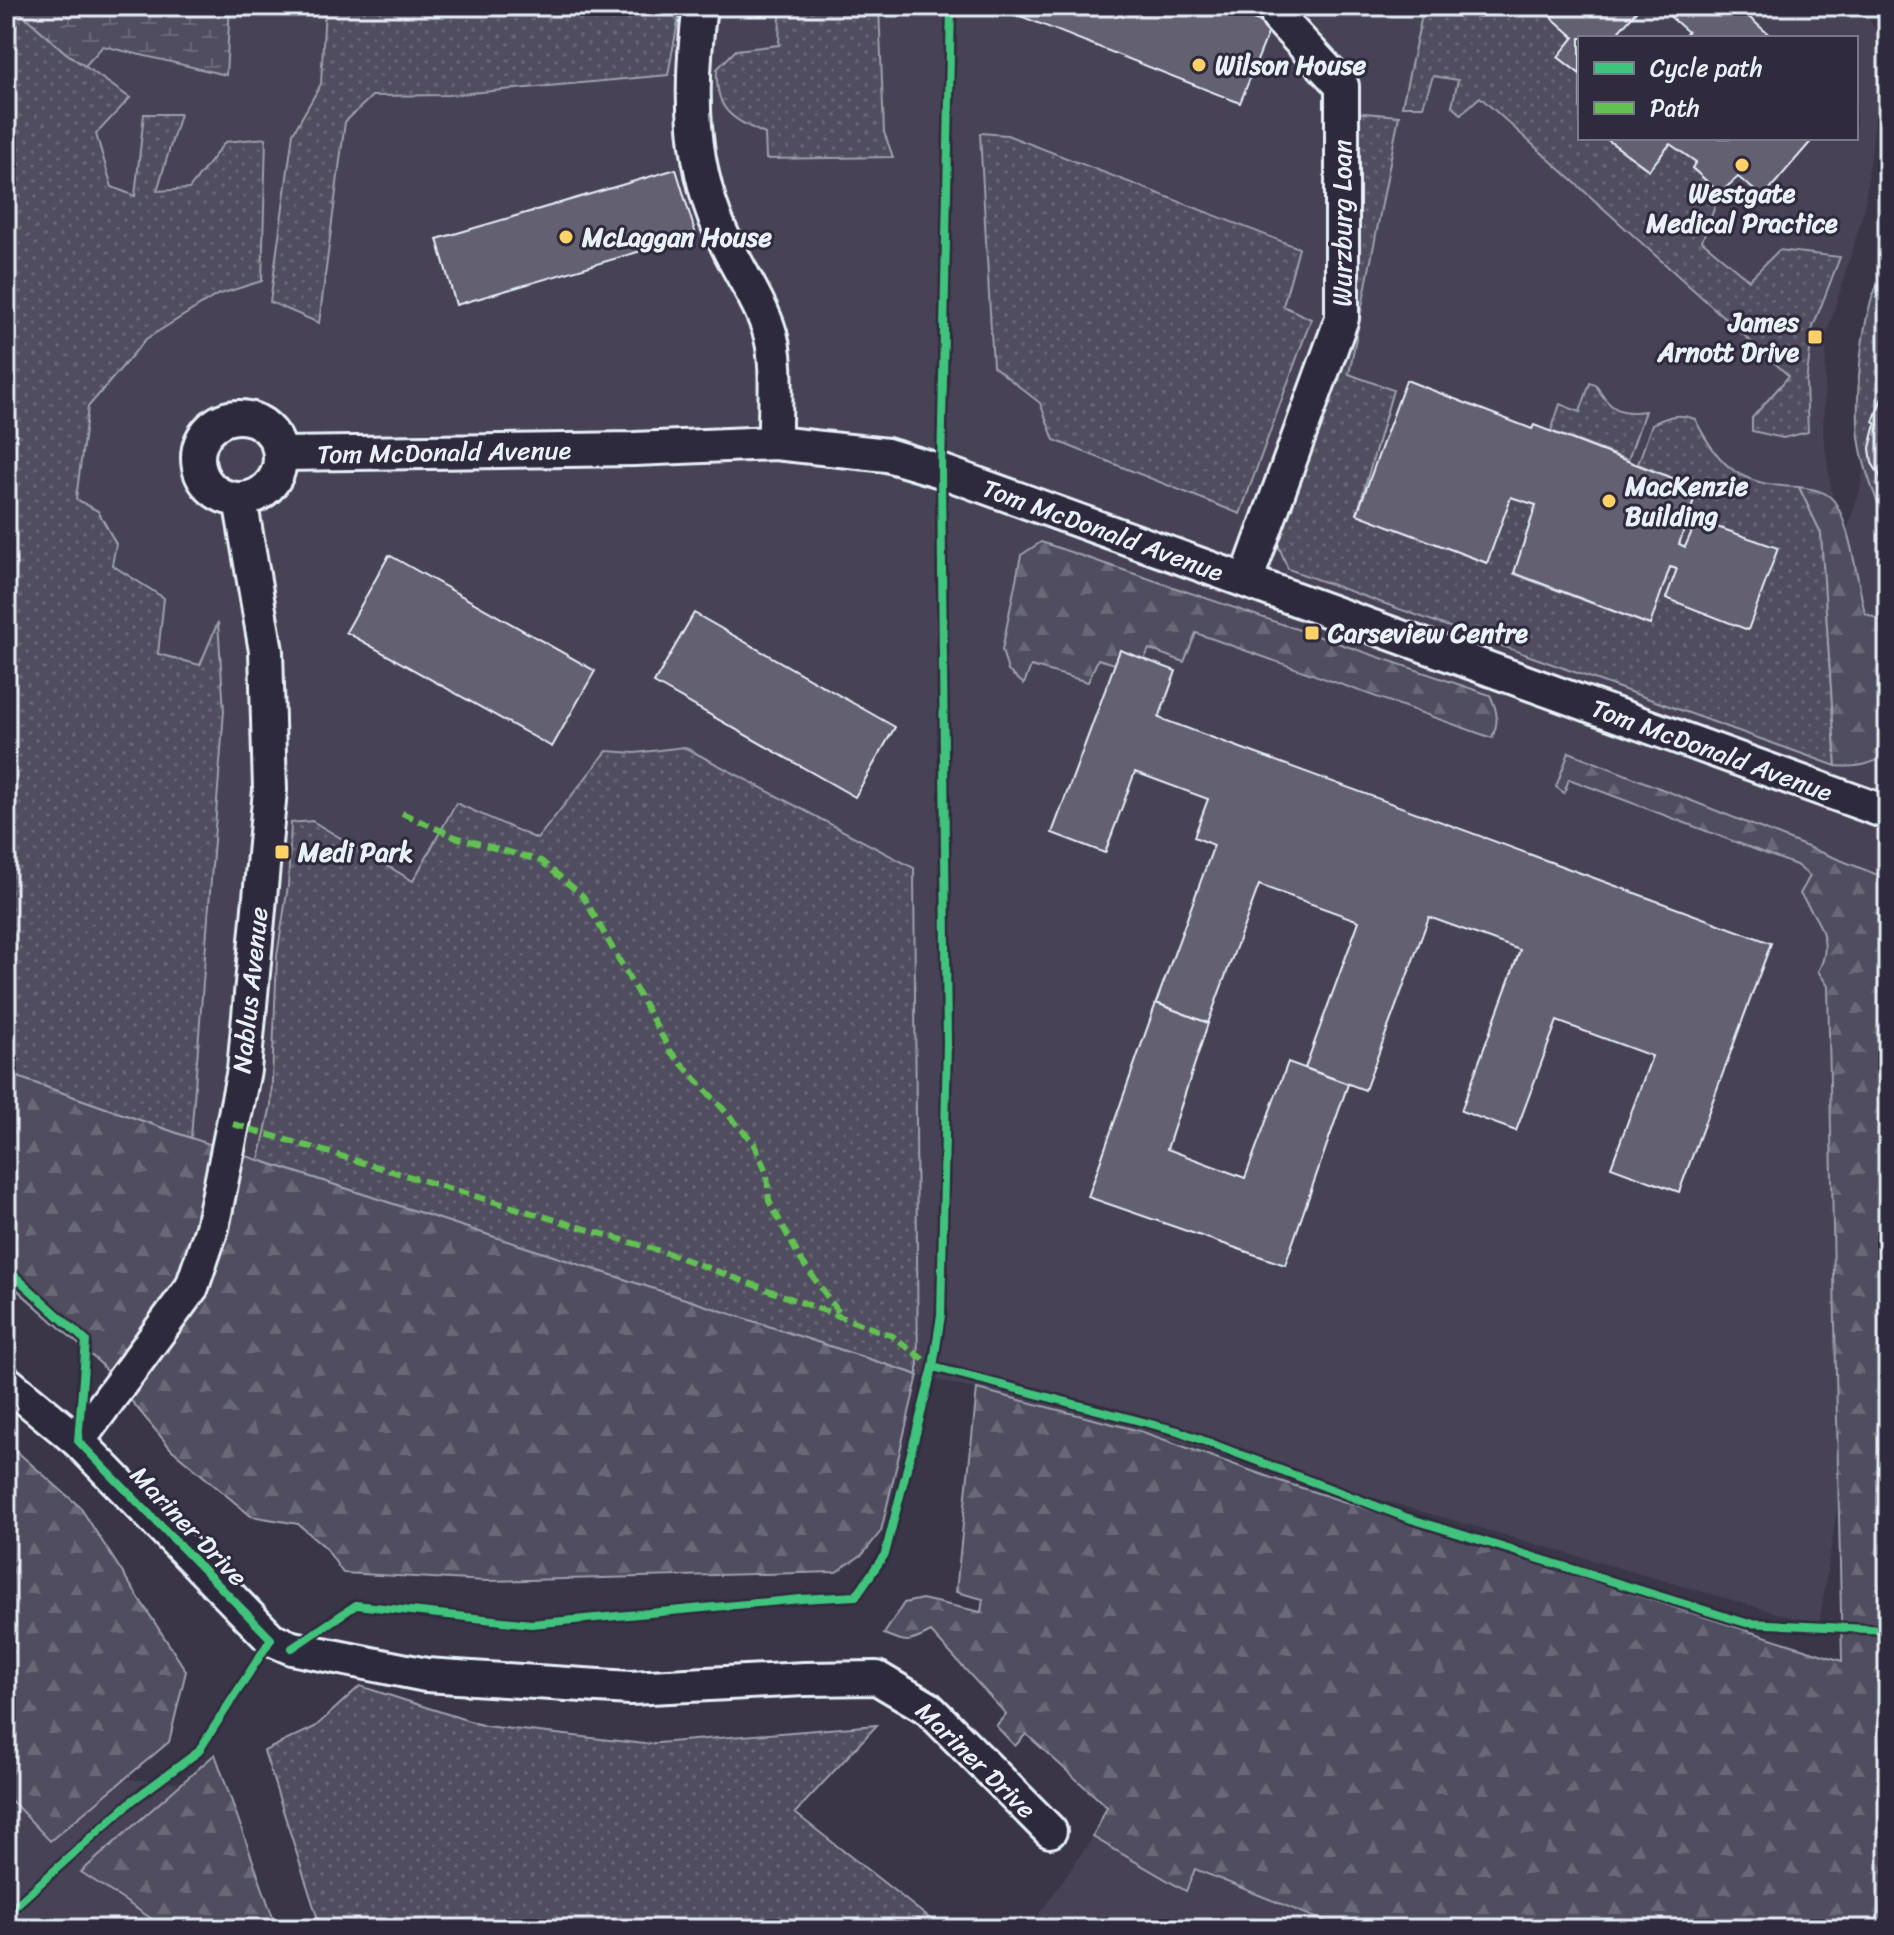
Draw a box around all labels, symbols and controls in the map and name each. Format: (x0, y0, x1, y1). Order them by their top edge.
legend (1578, 36, 1858, 140)
place label: Wilson House (1215, 42, 1367, 88)
text: Cycle path (1650, 47, 1763, 89)
marker: Wilson House (1190, 56, 1208, 74)
text: Path (1650, 87, 1700, 129)
street label: Wurzburg Loan (1319, 139, 1365, 307)
marker: Westgate Medical Practice (1733, 156, 1751, 174)
place label: Westgate Medical Practice (1645, 170, 1838, 246)
place label: McLaggan House (581, 214, 773, 260)
marker: McLaggan House (557, 228, 575, 246)
place label: James Arnott Drive (1657, 299, 1800, 375)
marker: James Arnott Drive (1806, 328, 1824, 346)
street label: Tom McDonald Avenue (317, 427, 572, 477)
place label: MacKenzie Building (1624, 463, 1749, 539)
street label: Tom McDonald Avenue (976, 465, 1231, 595)
marker: MacKenzie Building (1600, 492, 1618, 510)
place label: Carseview Centre (1327, 610, 1528, 656)
marker: Carseview Centre (1303, 624, 1321, 642)
street label: Tom McDonald Avenue (1585, 685, 1840, 815)
place label: Medi Park (297, 829, 413, 875)
marker: Medi Park (273, 843, 291, 861)
street label: Nablus Avenue (218, 904, 282, 1076)
street label: Mariner Drive (119, 1454, 259, 1598)
street label: Mariner Drive (904, 1690, 1048, 1830)

